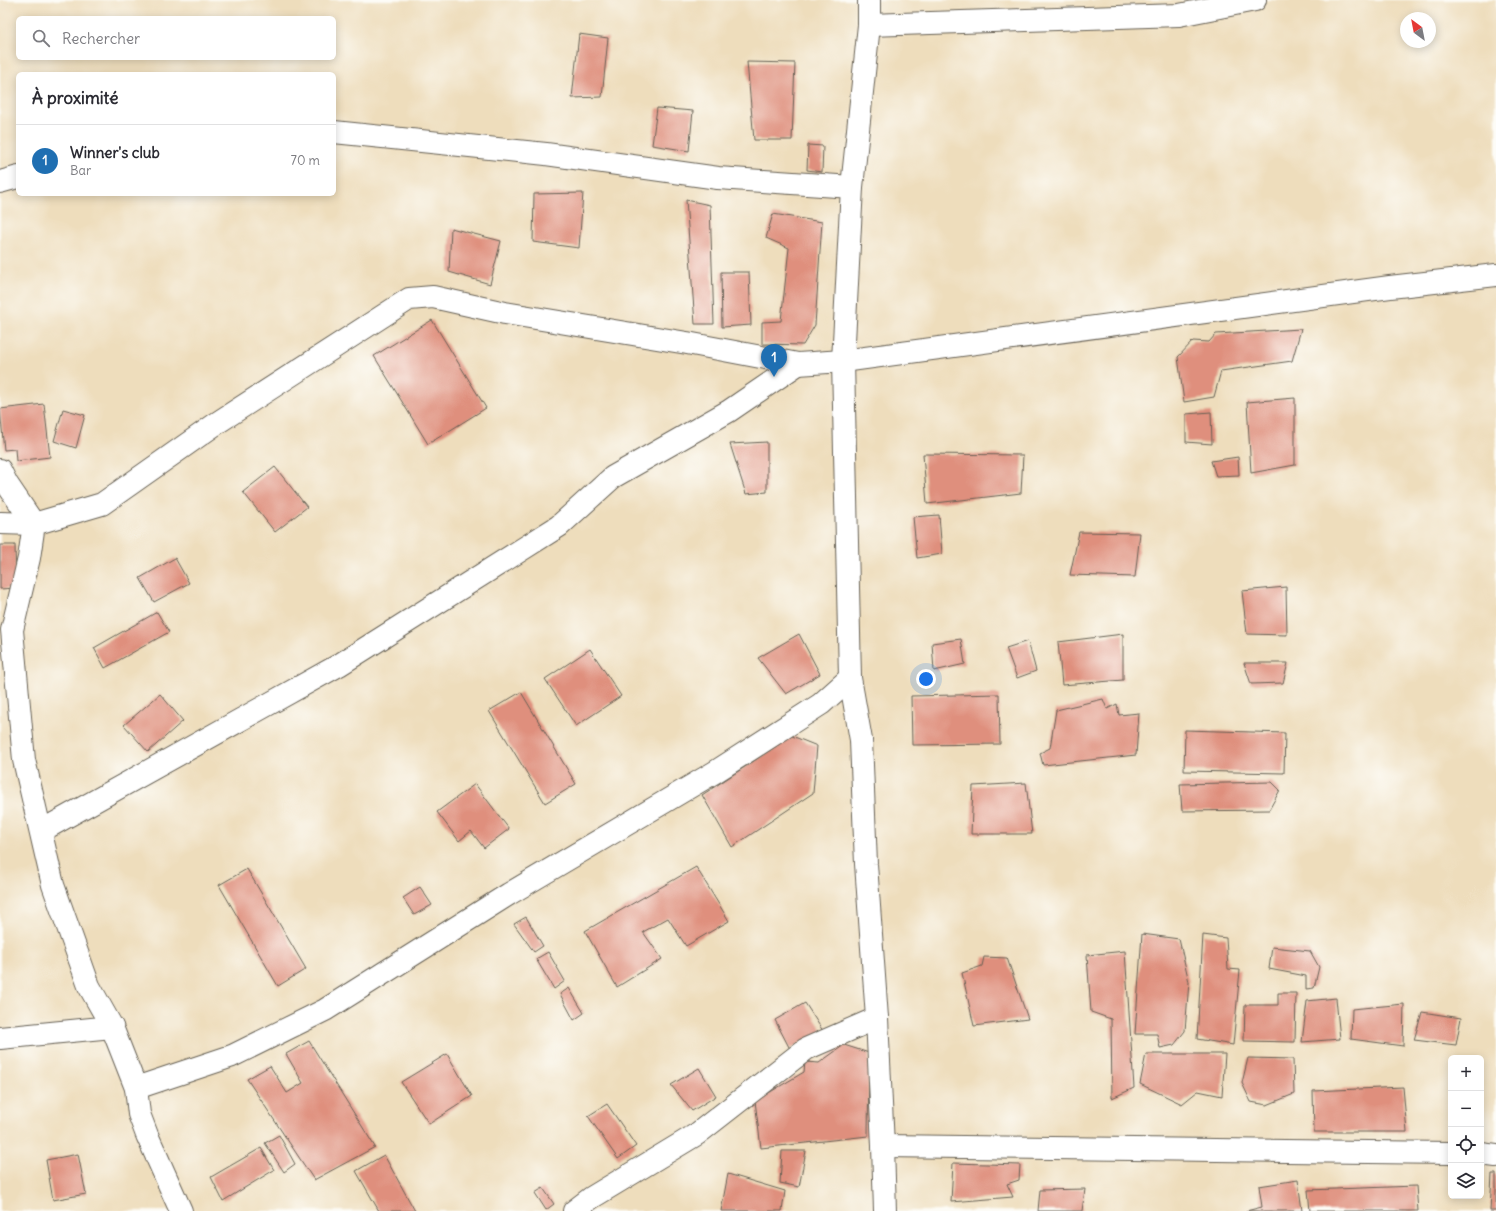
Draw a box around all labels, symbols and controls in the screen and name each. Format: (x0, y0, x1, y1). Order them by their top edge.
north arrow (1400, 12, 1436, 48)
search box (16, 16, 336, 60)
icon: search (30, 27, 52, 49)
text: Rechercher (62, 29, 140, 48)
text: À proximité (32, 87, 118, 109)
text: Winner's club (70, 143, 160, 162)
text: 1 (42, 152, 48, 169)
text: 70 m (291, 152, 320, 169)
text: Bar (70, 162, 91, 179)
pin: 1 (761, 344, 787, 377)
your location (916, 669, 936, 689)
map controls (1448, 1055, 1484, 1199)
button: + (1448, 1055, 1484, 1091)
button: − (1448, 1091, 1484, 1127)
button: locate (1448, 1127, 1484, 1163)
button: layers (1448, 1163, 1484, 1199)

